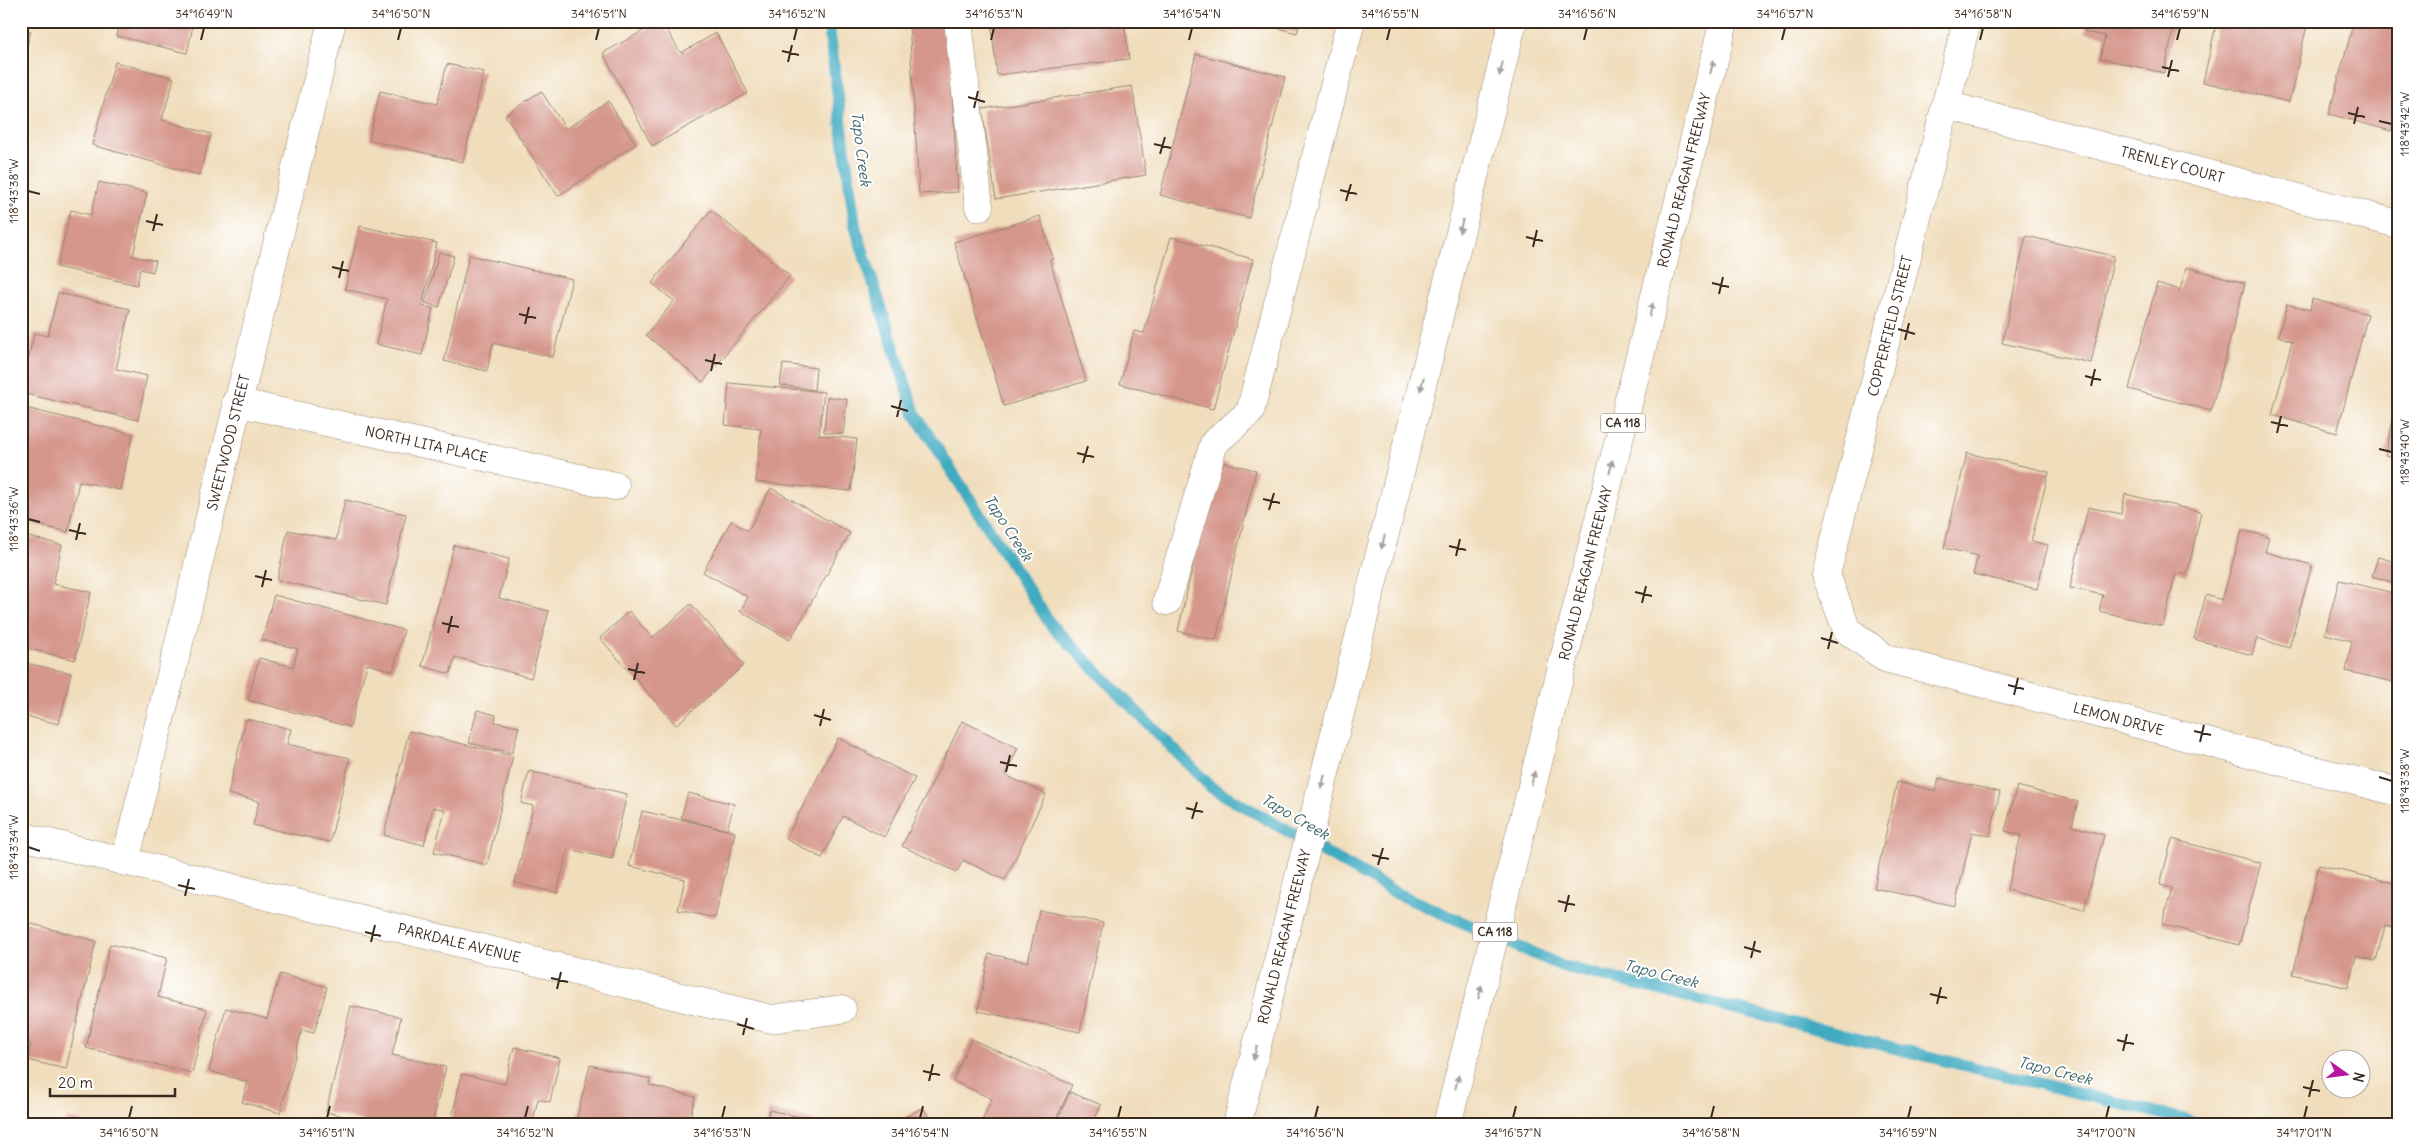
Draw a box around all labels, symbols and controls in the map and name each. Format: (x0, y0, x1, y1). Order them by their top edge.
text: 34°16'49"N (175, 6, 233, 21)
text: 34°16'50"N (372, 6, 430, 21)
text: 34°16'51"N (571, 6, 627, 21)
text: 34°16'52"N (768, 6, 826, 21)
text: 34°16'53"N (965, 6, 1023, 21)
text: 34°16'54"N (1163, 6, 1221, 21)
text: 34°16'55"N (1361, 6, 1419, 21)
text: 34°16'56"N (1558, 6, 1616, 21)
text: 34°16'57"N (1757, 6, 1813, 21)
text: 34°16'58"N (1954, 6, 2012, 21)
text: 34°16'59"N (2151, 6, 2209, 21)
one-way arrow (1708, 60, 1716, 75)
one-way arrow (1497, 61, 1505, 76)
street label: RONALD REAGAN FREEWAY (1653, 91, 1715, 269)
text: 118°43'42"W (2397, 92, 2412, 156)
water label: Tapo Creek (847, 110, 876, 189)
street label: TRENLEY COURT (2119, 142, 2226, 187)
text: 118°43'38"W (6, 158, 21, 223)
one-way arrow (1457, 219, 1465, 234)
street label: COPPERFIELD STREET (1864, 254, 1916, 398)
one-way arrow (1647, 302, 1655, 317)
street label: SWEETWOOD STREET (203, 373, 254, 512)
one-way arrow (1418, 376, 1426, 391)
road number: CA 118 (1600, 413, 1646, 432)
text: 118°43'40"W (2397, 419, 2412, 485)
street label: NORTH LITA PLACE (363, 422, 489, 467)
one-way arrow (1608, 460, 1616, 475)
street label: RONALD REAGAN FREEWAY (1555, 484, 1616, 662)
text: 118°43'36"W (6, 486, 21, 551)
water label: Tapo Creek (980, 491, 1038, 566)
one-way arrow (1379, 534, 1387, 549)
street label: LEMON DRIVE (2071, 699, 2166, 739)
text: 118°43'38"W (2397, 748, 2412, 813)
one-way arrow (1529, 770, 1537, 785)
one-way arrow (1319, 775, 1327, 790)
water label: Tapo Creek (1258, 790, 1334, 844)
text: 118°43'34"W (6, 814, 21, 879)
street label: RONALD REAGAN FREEWAY (1254, 847, 1315, 1026)
street label: PARKDALE AVENUE (396, 919, 522, 967)
road number: CA 118 (1472, 922, 1518, 942)
water label: Tapo Creek (1622, 955, 1701, 992)
one-way arrow (1476, 985, 1484, 1000)
one-way arrow (1251, 1046, 1259, 1061)
north arrow (2322, 1048, 2372, 1098)
water label: Tapo Creek (2016, 1052, 2095, 1089)
scale bar (50, 1066, 175, 1098)
text: N (2349, 1070, 2369, 1084)
text: 20 m (58, 1073, 93, 1092)
one-way arrow (1453, 1075, 1461, 1090)
text: 34°16'50"N (100, 1125, 158, 1140)
text: 34°16'51"N (299, 1125, 355, 1140)
text: 34°16'52"N (496, 1125, 554, 1140)
text: 34°16'53"N (693, 1125, 751, 1140)
text: 34°16'54"N (891, 1125, 949, 1140)
text: 34°16'55"N (1089, 1125, 1147, 1140)
text: 34°16'56"N (1286, 1125, 1344, 1140)
text: 34°16'57"N (1485, 1125, 1541, 1140)
text: 34°16'58"N (1682, 1125, 1740, 1140)
text: 34°16'59"N (1879, 1125, 1937, 1140)
text: 34°17'00"N (2077, 1125, 2135, 1140)
text: 34°17'01"N (2276, 1125, 2332, 1140)

